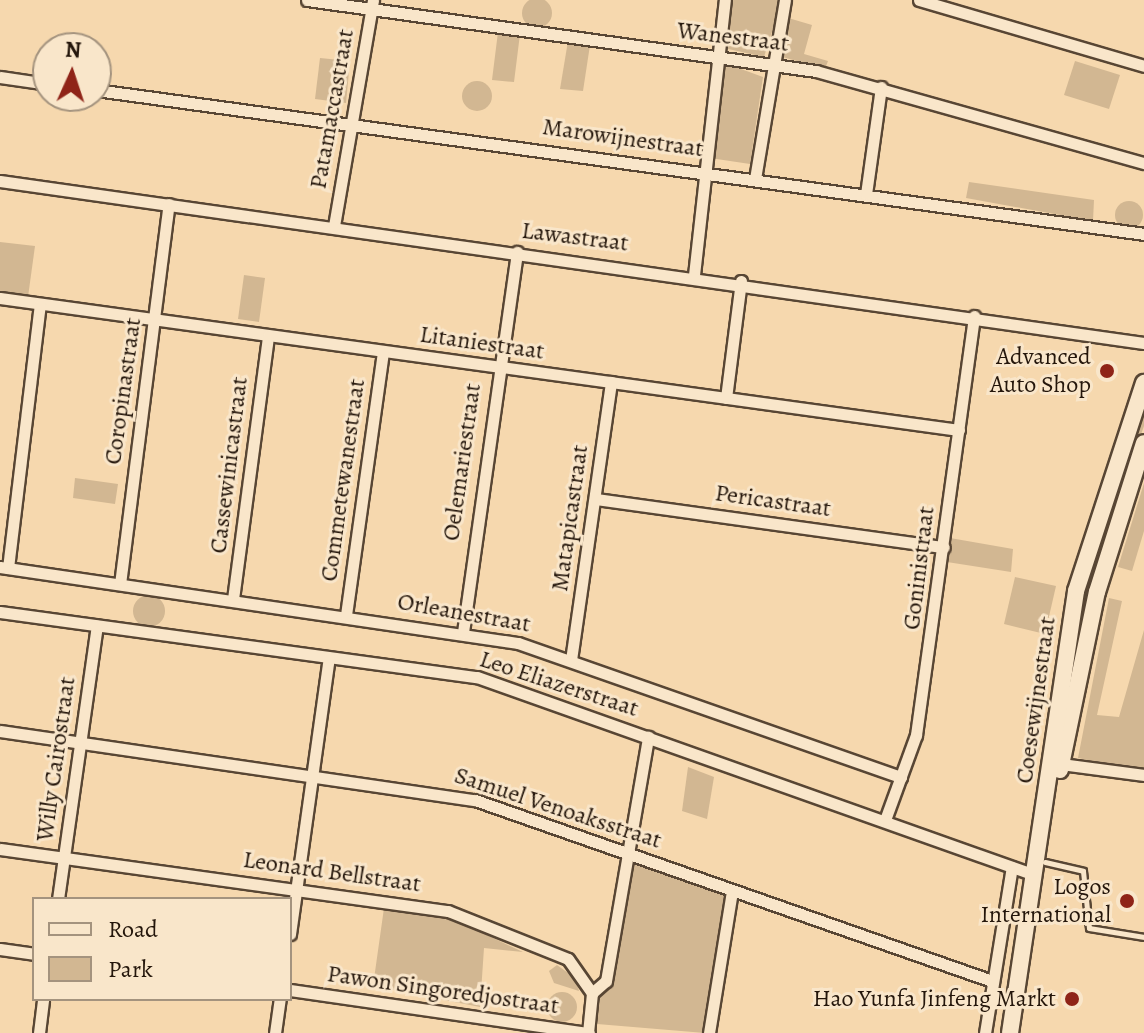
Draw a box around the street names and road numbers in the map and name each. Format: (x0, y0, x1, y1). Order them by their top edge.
street label: Wanestraat (675, 16, 791, 58)
street label: Patamaccastraat (304, 27, 360, 191)
street label: Marowijnestraat (541, 112, 705, 164)
street label: Lawastraat (520, 216, 630, 258)
street label: Coropinastraat (98, 316, 148, 466)
street label: Litaniestraat (418, 320, 546, 366)
street label: Cassewinicastraat (204, 375, 254, 555)
street label: Commetewanestraat (315, 377, 371, 583)
street label: Oelemariestraat (437, 381, 487, 543)
street label: Matapicastraat (545, 443, 595, 593)
street label: Pericastraat (713, 479, 833, 523)
street label: Goninistraat (897, 505, 941, 631)
street label: Orleanestraat (395, 587, 533, 639)
street label: Coesewijnestraat (1010, 615, 1062, 785)
street label: Leo Eliazerstraat (476, 645, 642, 723)
street label: Willy Cairostraat (30, 675, 82, 843)
street label: Samuel Venoaksstraat (451, 761, 665, 855)
street label: Leonard Bellstraat (241, 845, 423, 899)
street label: Pawon Singoredjostraat (325, 959, 561, 1021)

